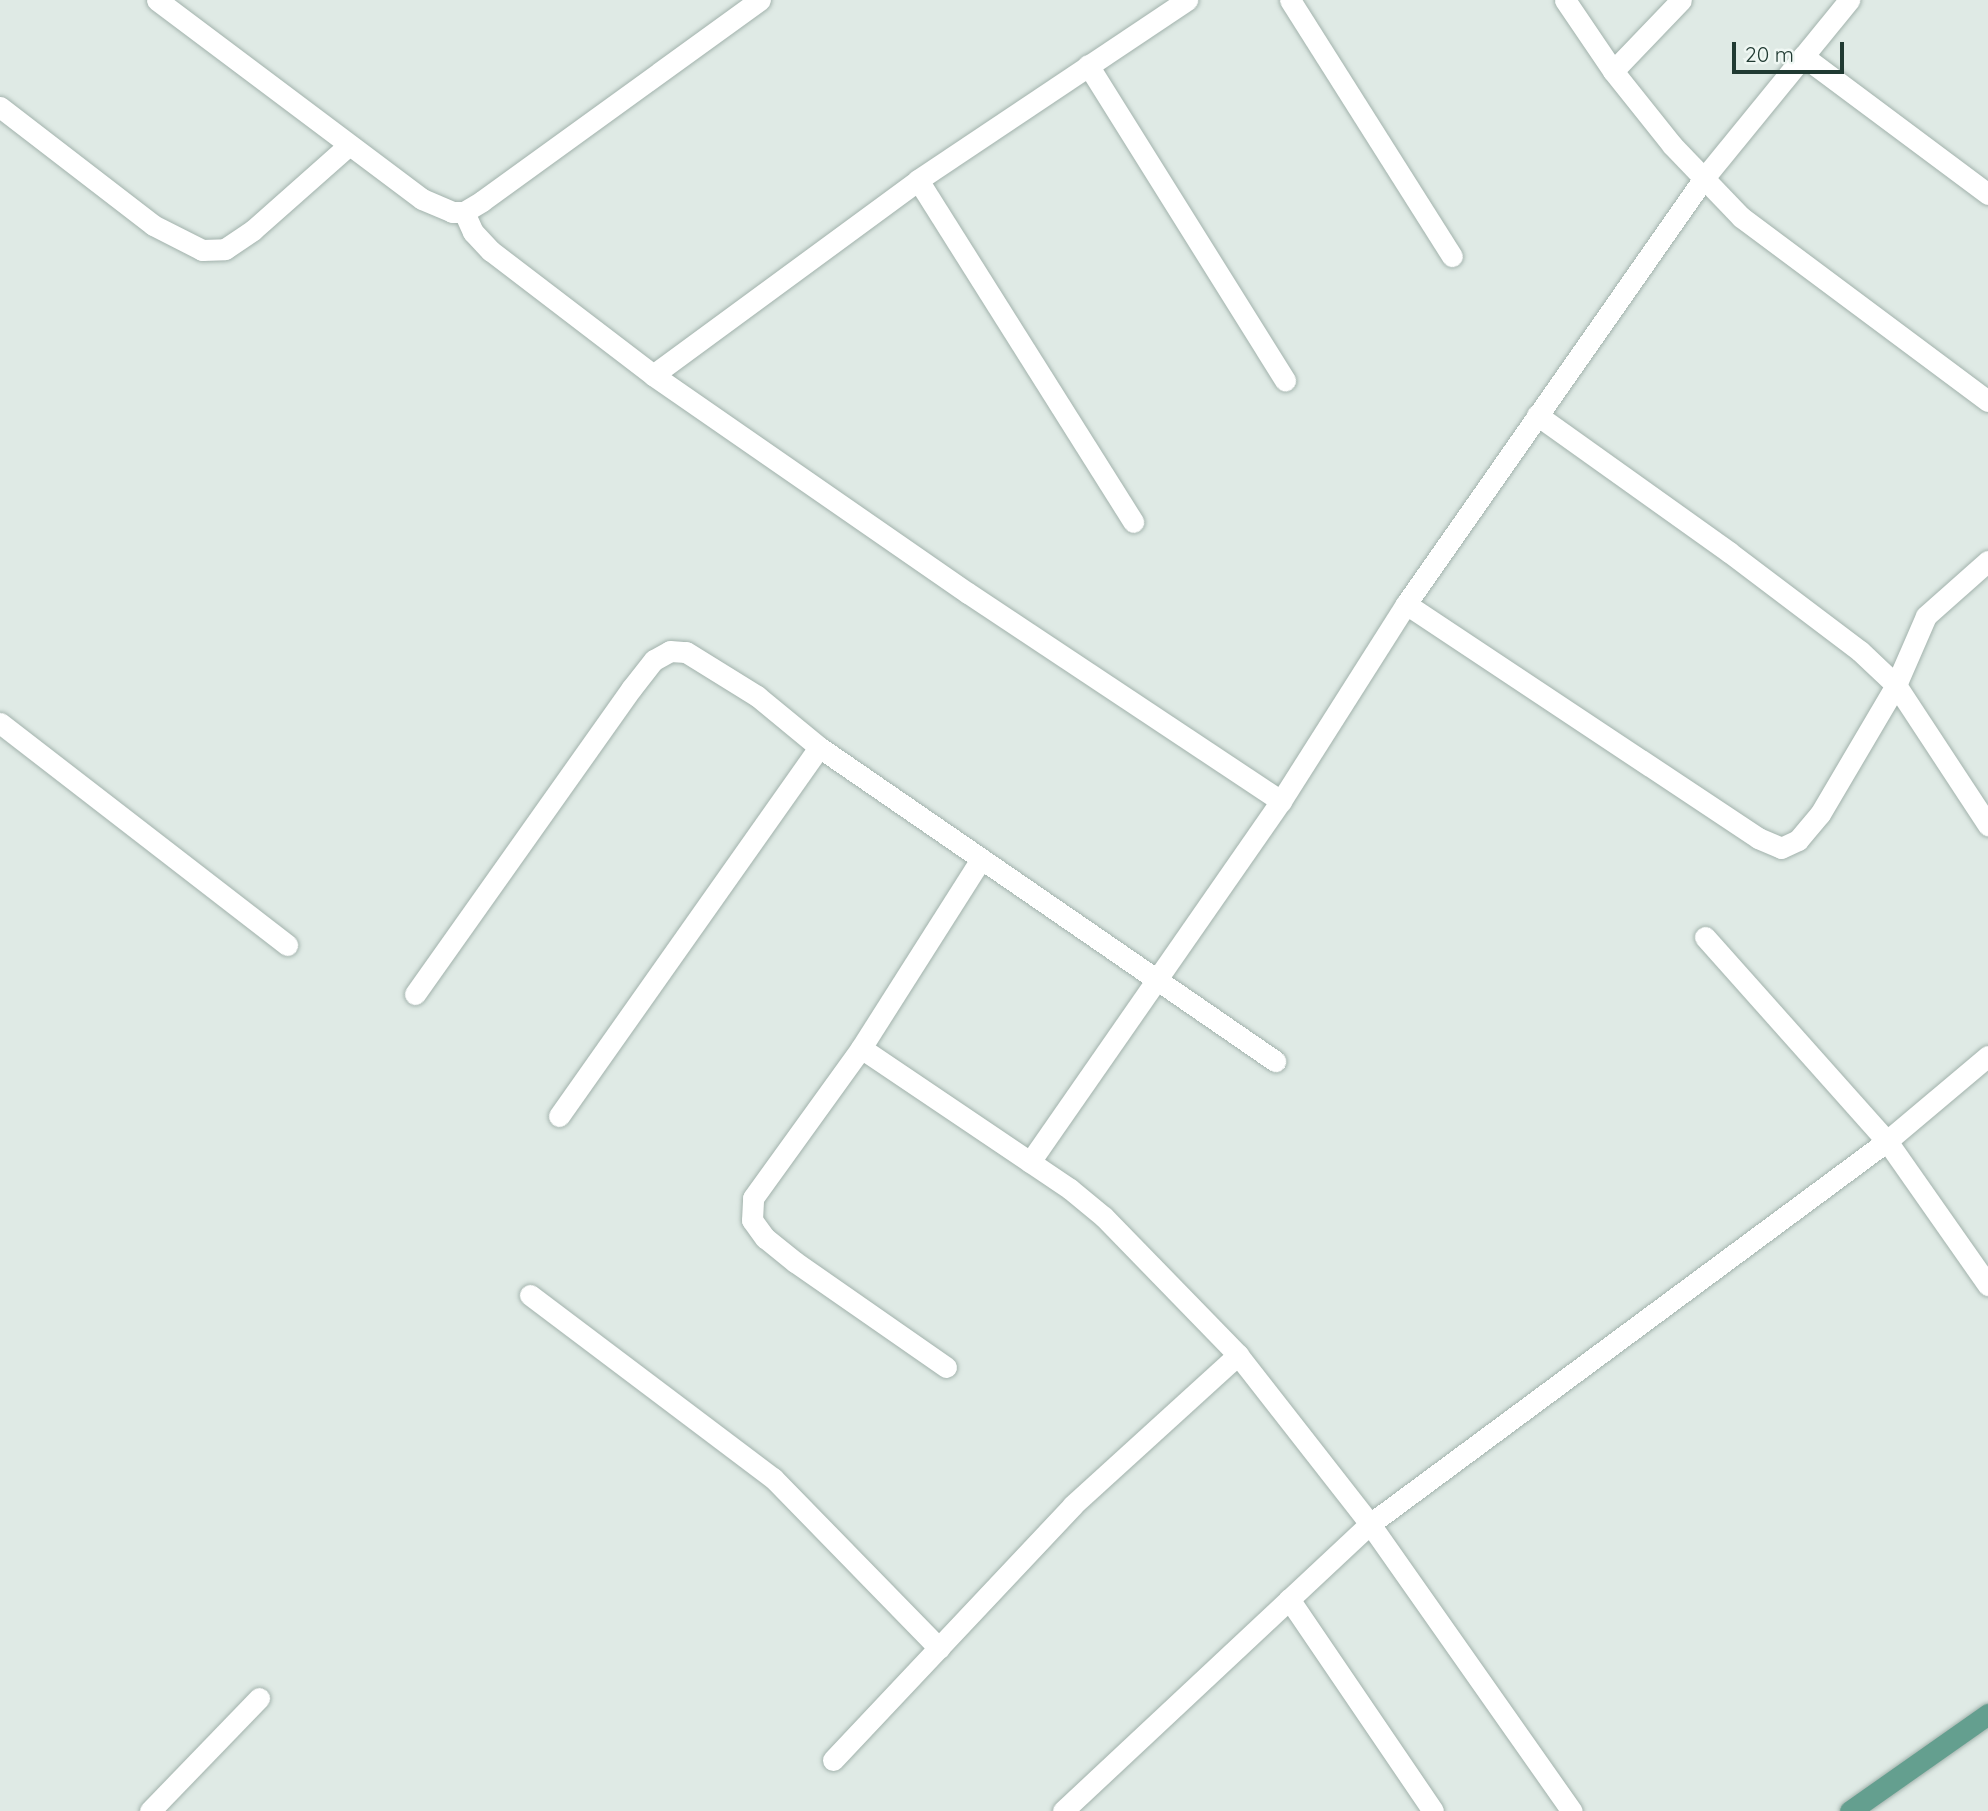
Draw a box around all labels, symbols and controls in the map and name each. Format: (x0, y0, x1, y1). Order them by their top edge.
scale bar (1736, 28, 1848, 72)
text: 20 m (1745, 41, 1794, 67)

